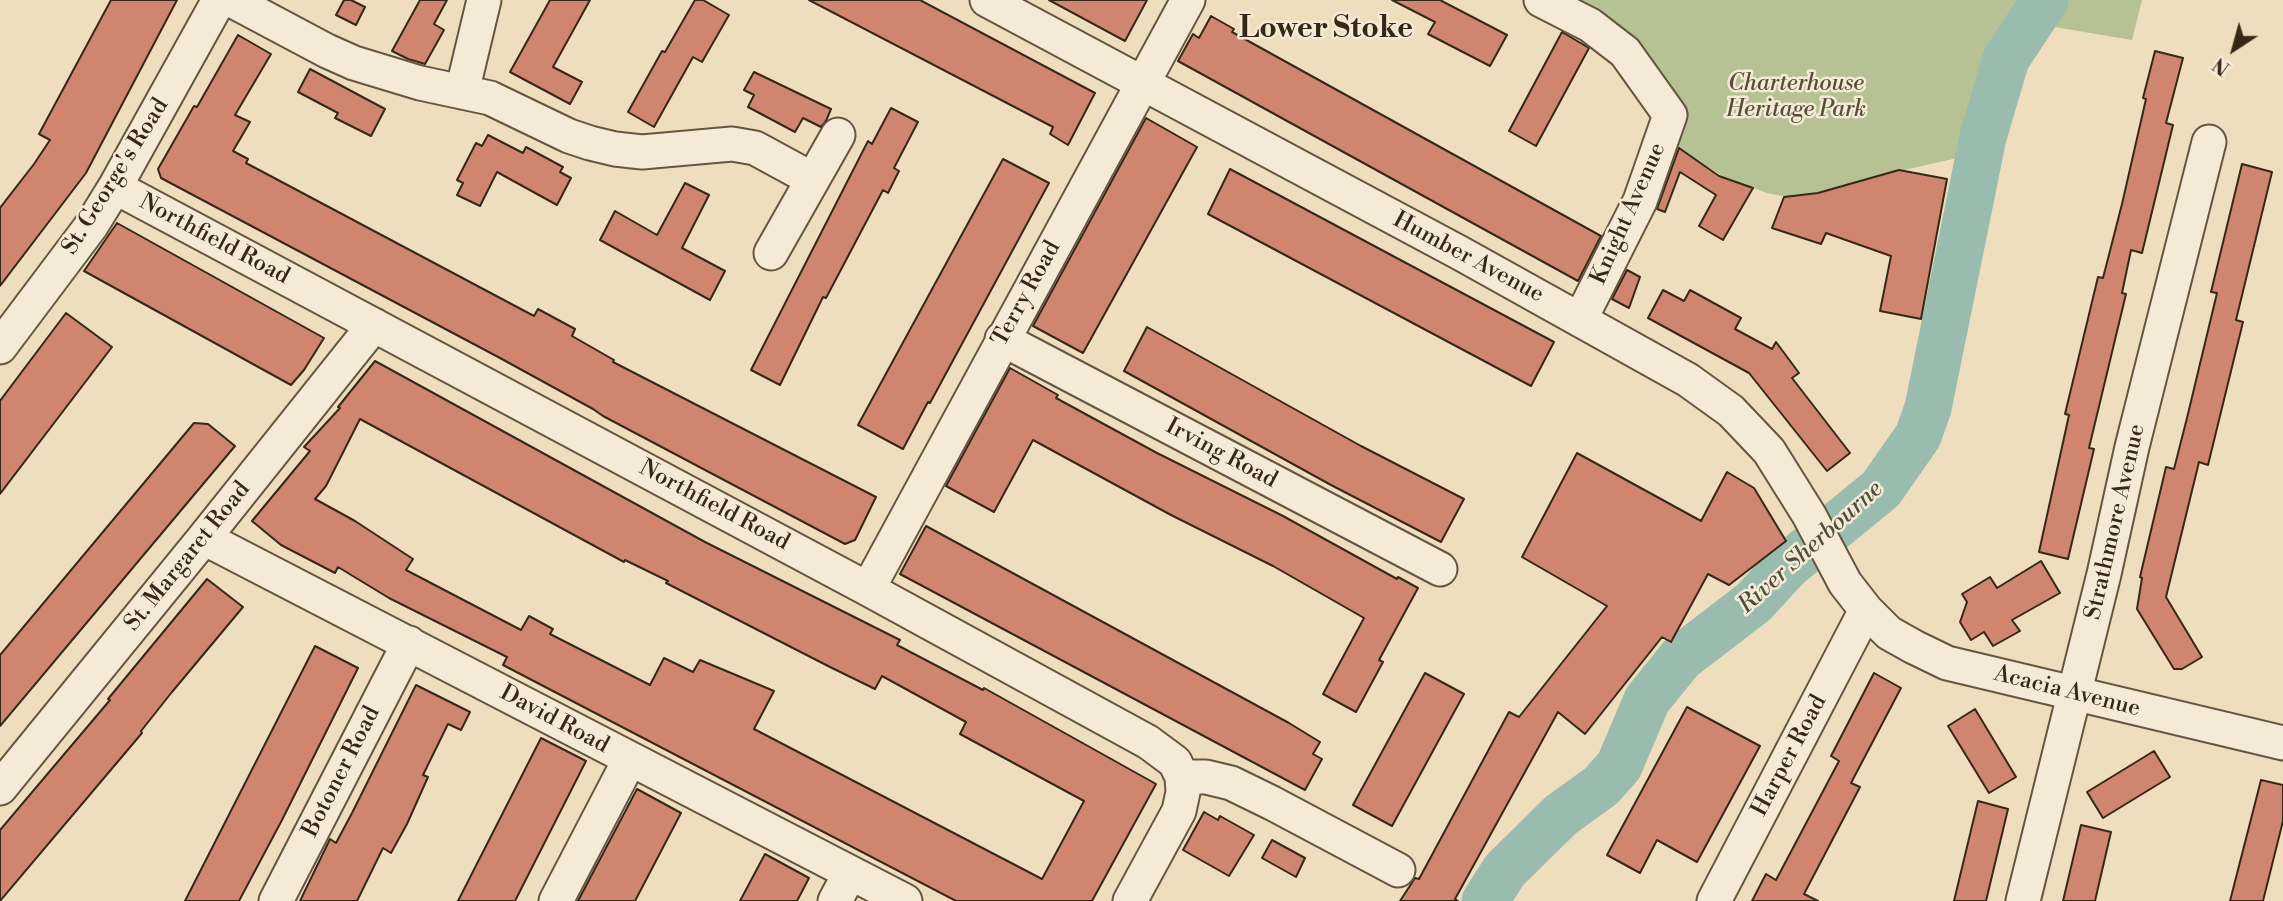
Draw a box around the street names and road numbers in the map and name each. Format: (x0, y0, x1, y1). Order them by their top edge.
street label: St. George's Road (57, 94, 175, 260)
street label: Knight Avenue (1585, 139, 1673, 289)
street label: Northfield Road (134, 189, 294, 291)
street label: Humber Avenue (1388, 207, 1548, 309)
street label: Terry Road (987, 237, 1067, 351)
street label: Irving Road (1161, 413, 1281, 495)
street label: Strathmore Avenue (2080, 421, 2152, 623)
street label: Northfield Road (634, 455, 794, 557)
street label: St. Margaret Road (119, 477, 257, 637)
street label: Acacia Avenue (1991, 660, 2143, 724)
street label: David Road (495, 680, 613, 760)
street label: Harper Road (1746, 691, 1834, 821)
street label: Botoner Road (297, 702, 387, 842)

